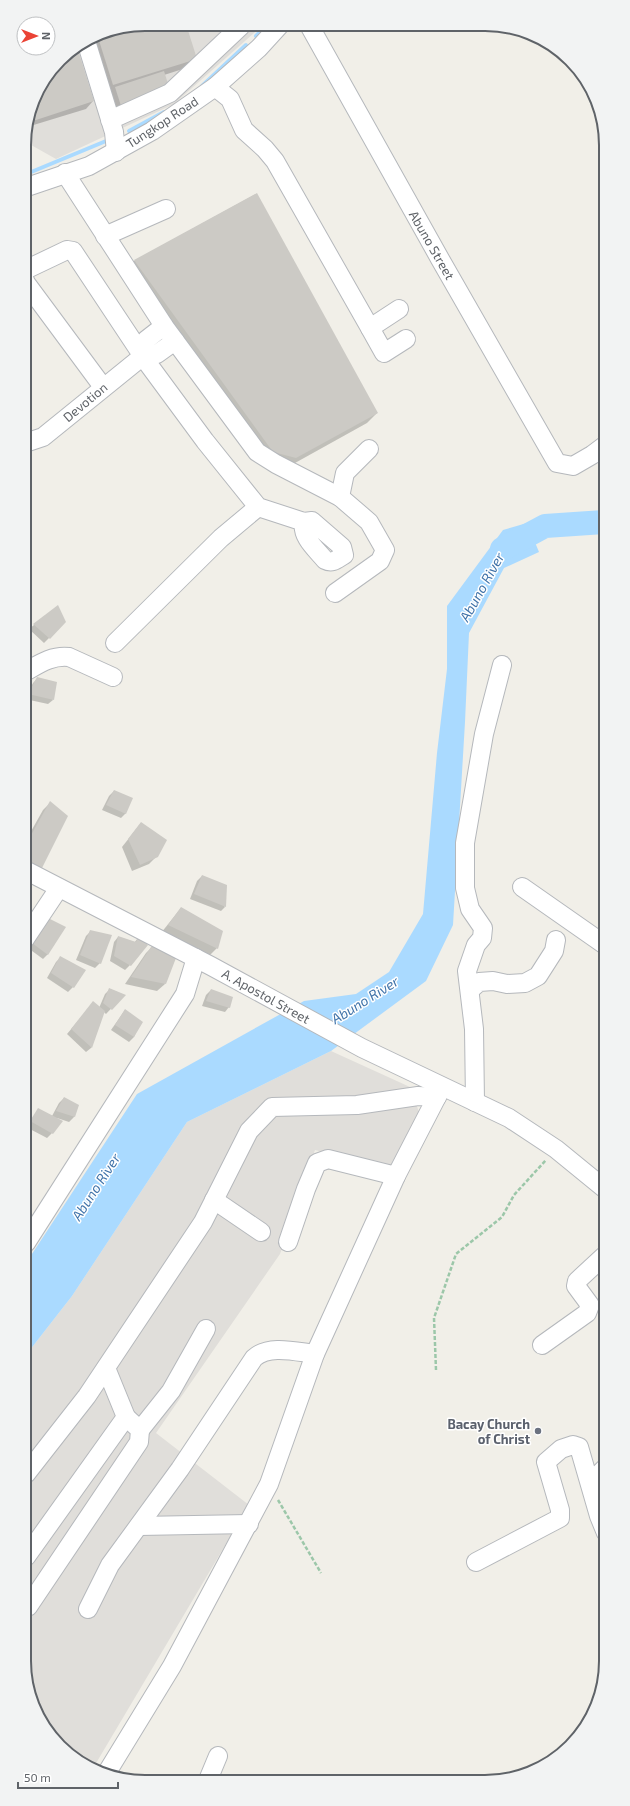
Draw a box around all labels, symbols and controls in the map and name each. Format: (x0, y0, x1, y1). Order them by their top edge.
north arrow (16, 16, 56, 56)
text: N (40, 32, 53, 40)
street label: Tungkop Road (123, 93, 201, 151)
street label: Abuno Street (406, 208, 458, 282)
street label: Devotion (60, 379, 110, 425)
water label: Abuno River (455, 549, 508, 625)
street label: A. Apostol Street (219, 965, 313, 1027)
water label: Abuno River (327, 972, 402, 1028)
water label: Abuno River (67, 1150, 124, 1224)
place label: Bacay Church of Christ (447, 1416, 531, 1447)
marker: Bacay Church of Christ (533, 1426, 543, 1436)
scale bar (18, 1764, 118, 1790)
text: 50 m (24, 1770, 51, 1784)

